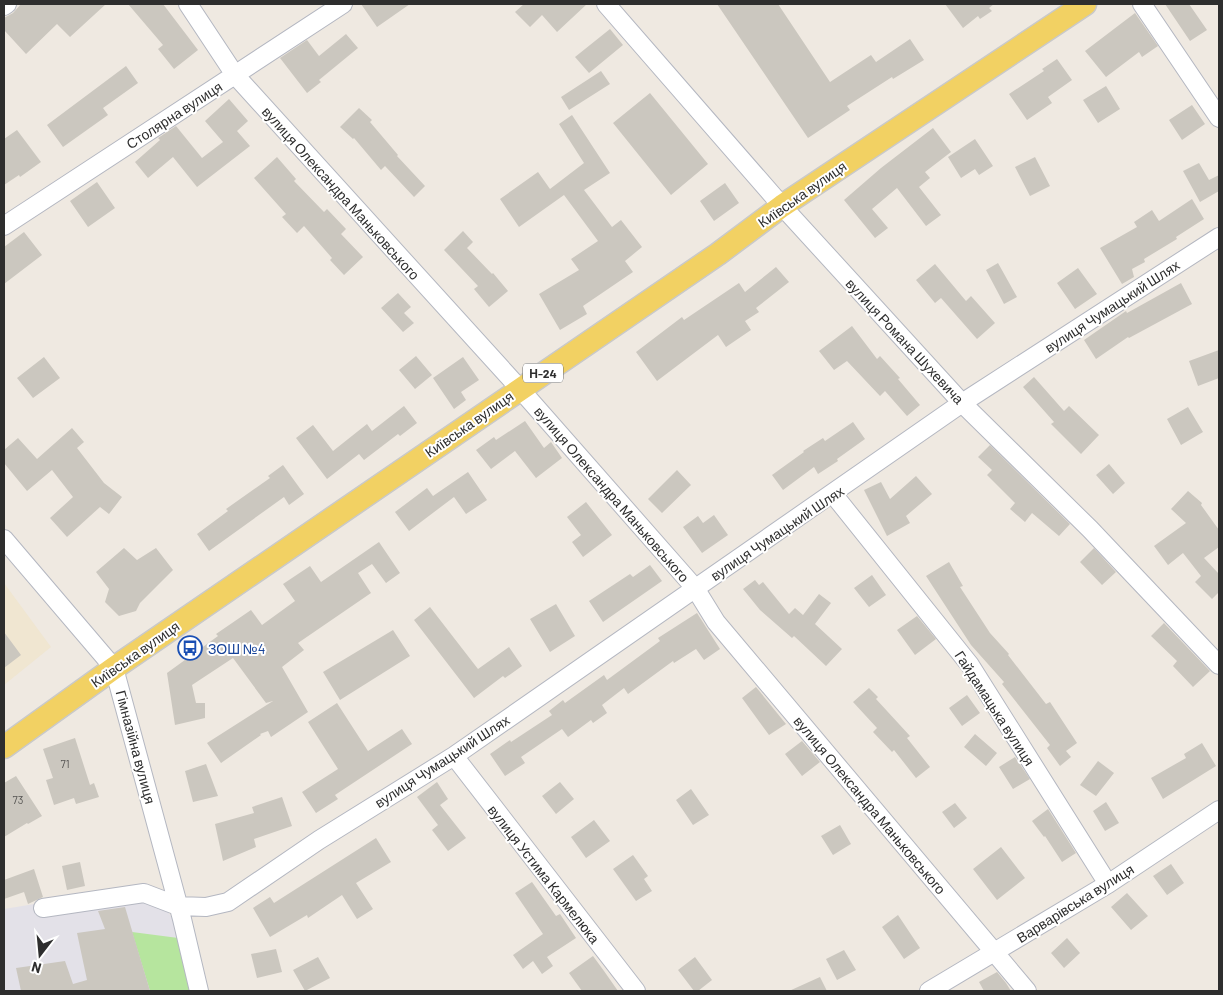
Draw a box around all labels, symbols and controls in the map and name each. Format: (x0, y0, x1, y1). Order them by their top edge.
street label: Столярна вулиця (123, 78, 225, 152)
street label: вулиця Олександра Маньковського (259, 103, 423, 283)
street label: Київська вулиця (755, 157, 849, 231)
street label: вулиця Чумацький Шлях (1041, 256, 1183, 356)
street label: вулиця Романа Шухевича (842, 275, 968, 407)
road number: Н-24 (523, 363, 563, 382)
street label: Київська вулиця (422, 387, 516, 461)
street label: вулиця Олександра Маньковського (531, 403, 693, 585)
street label: вулиця Чумацький Шлях (707, 482, 847, 584)
street label: Київська вулиця (88, 617, 182, 691)
bus stop icon: ЗОШ №4 (177, 635, 203, 661)
place label: ЗОШ №4 (208, 640, 266, 657)
street label: Гайдамацька вулиця (952, 647, 1038, 769)
street label: Гімназійна вулиця (113, 688, 159, 806)
street label: вулиця Чумацький Шлях (371, 711, 513, 811)
street label: вулиця Олександра Маньковського (790, 713, 950, 898)
house number: 71 (60, 757, 70, 770)
house number: 73 (13, 793, 23, 806)
street label: вулиця Устима Кармелюка (485, 801, 604, 947)
street label: Варварівська вулиця (1013, 860, 1137, 946)
north arrow (15, 930, 65, 980)
text: N (29, 959, 43, 977)

